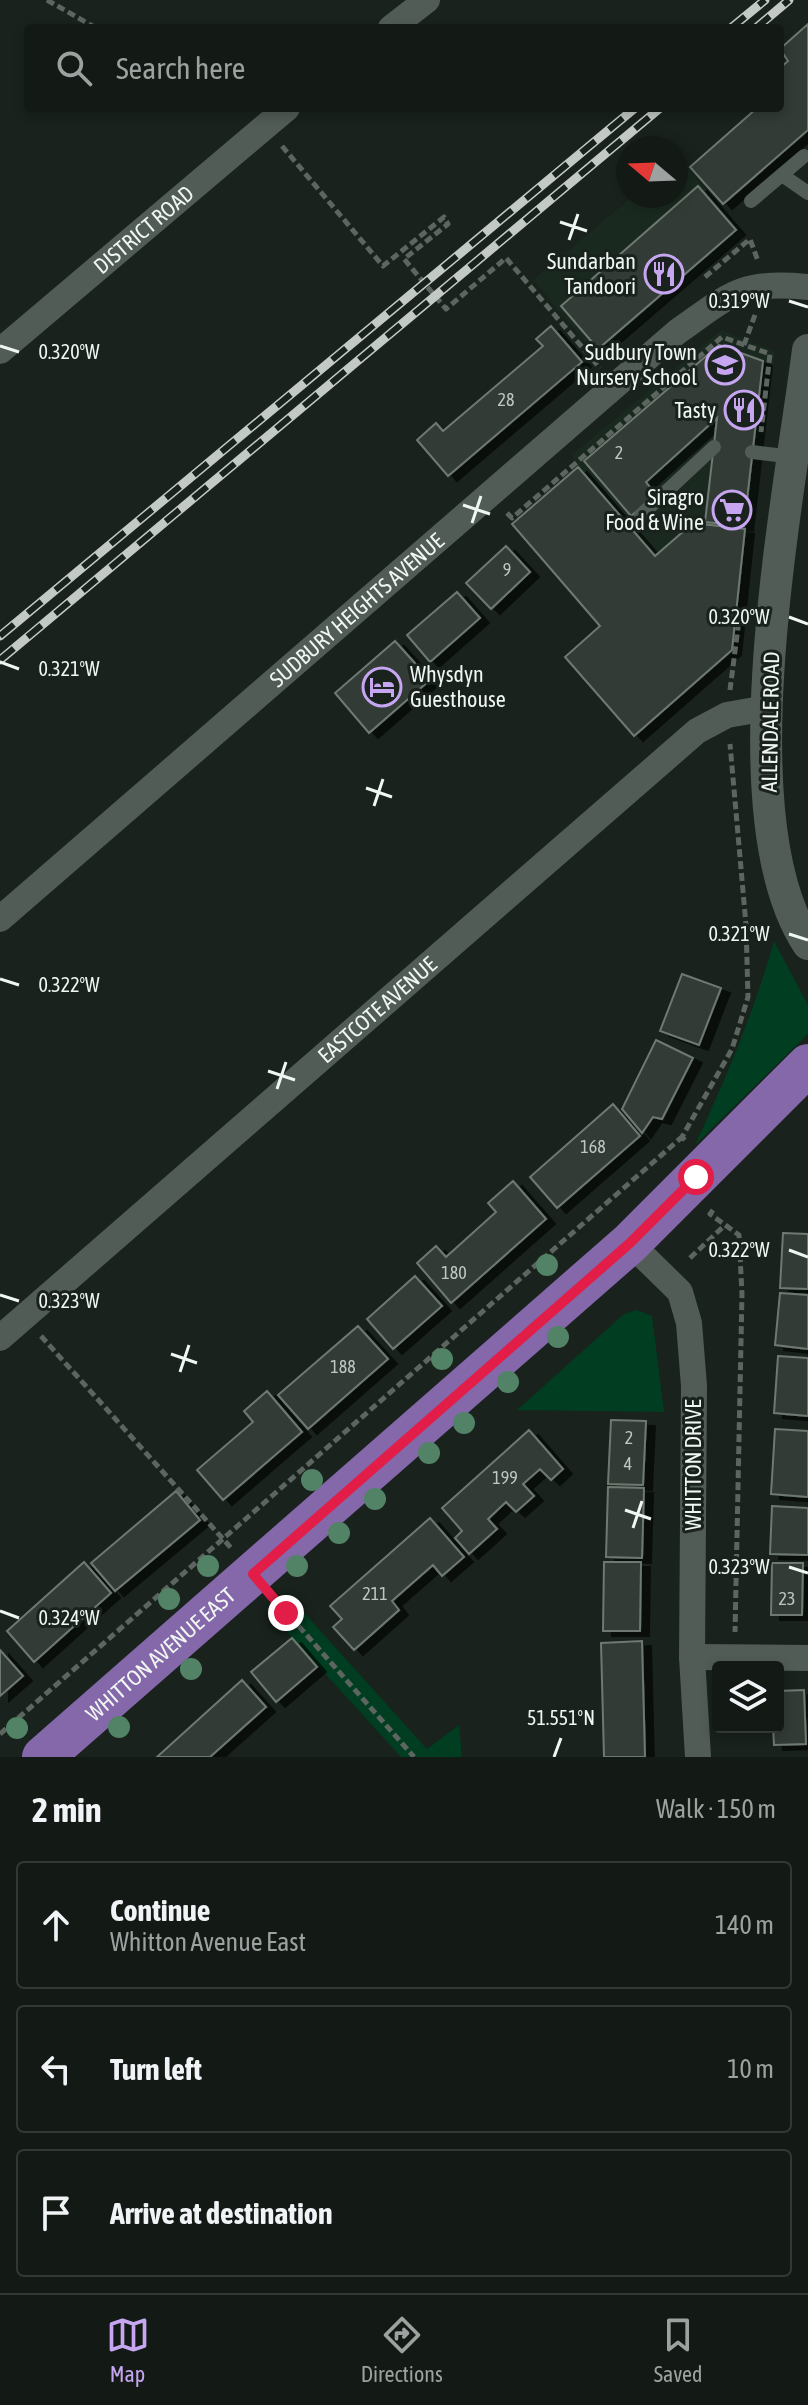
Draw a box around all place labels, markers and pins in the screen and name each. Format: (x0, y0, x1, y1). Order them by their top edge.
place label: Sundarban Tandoori (547, 248, 636, 299)
restaurant icon: Sundarban Tandoori (643, 253, 685, 295)
place label: Sudbury Town Nursery School (576, 339, 697, 390)
school or university icon: Sudbury Town Nursery School (704, 344, 746, 386)
restaurant icon: Tasty (723, 389, 765, 431)
place label: Tasty (674, 397, 716, 423)
place label: Siragro Food & Wine (605, 484, 704, 535)
supermarket icon: Siragro Food & Wine (711, 489, 753, 531)
place label: Whysdyn Guesthouse (410, 661, 506, 712)
hotel icon: Whysdyn Guesthouse (361, 666, 403, 708)

